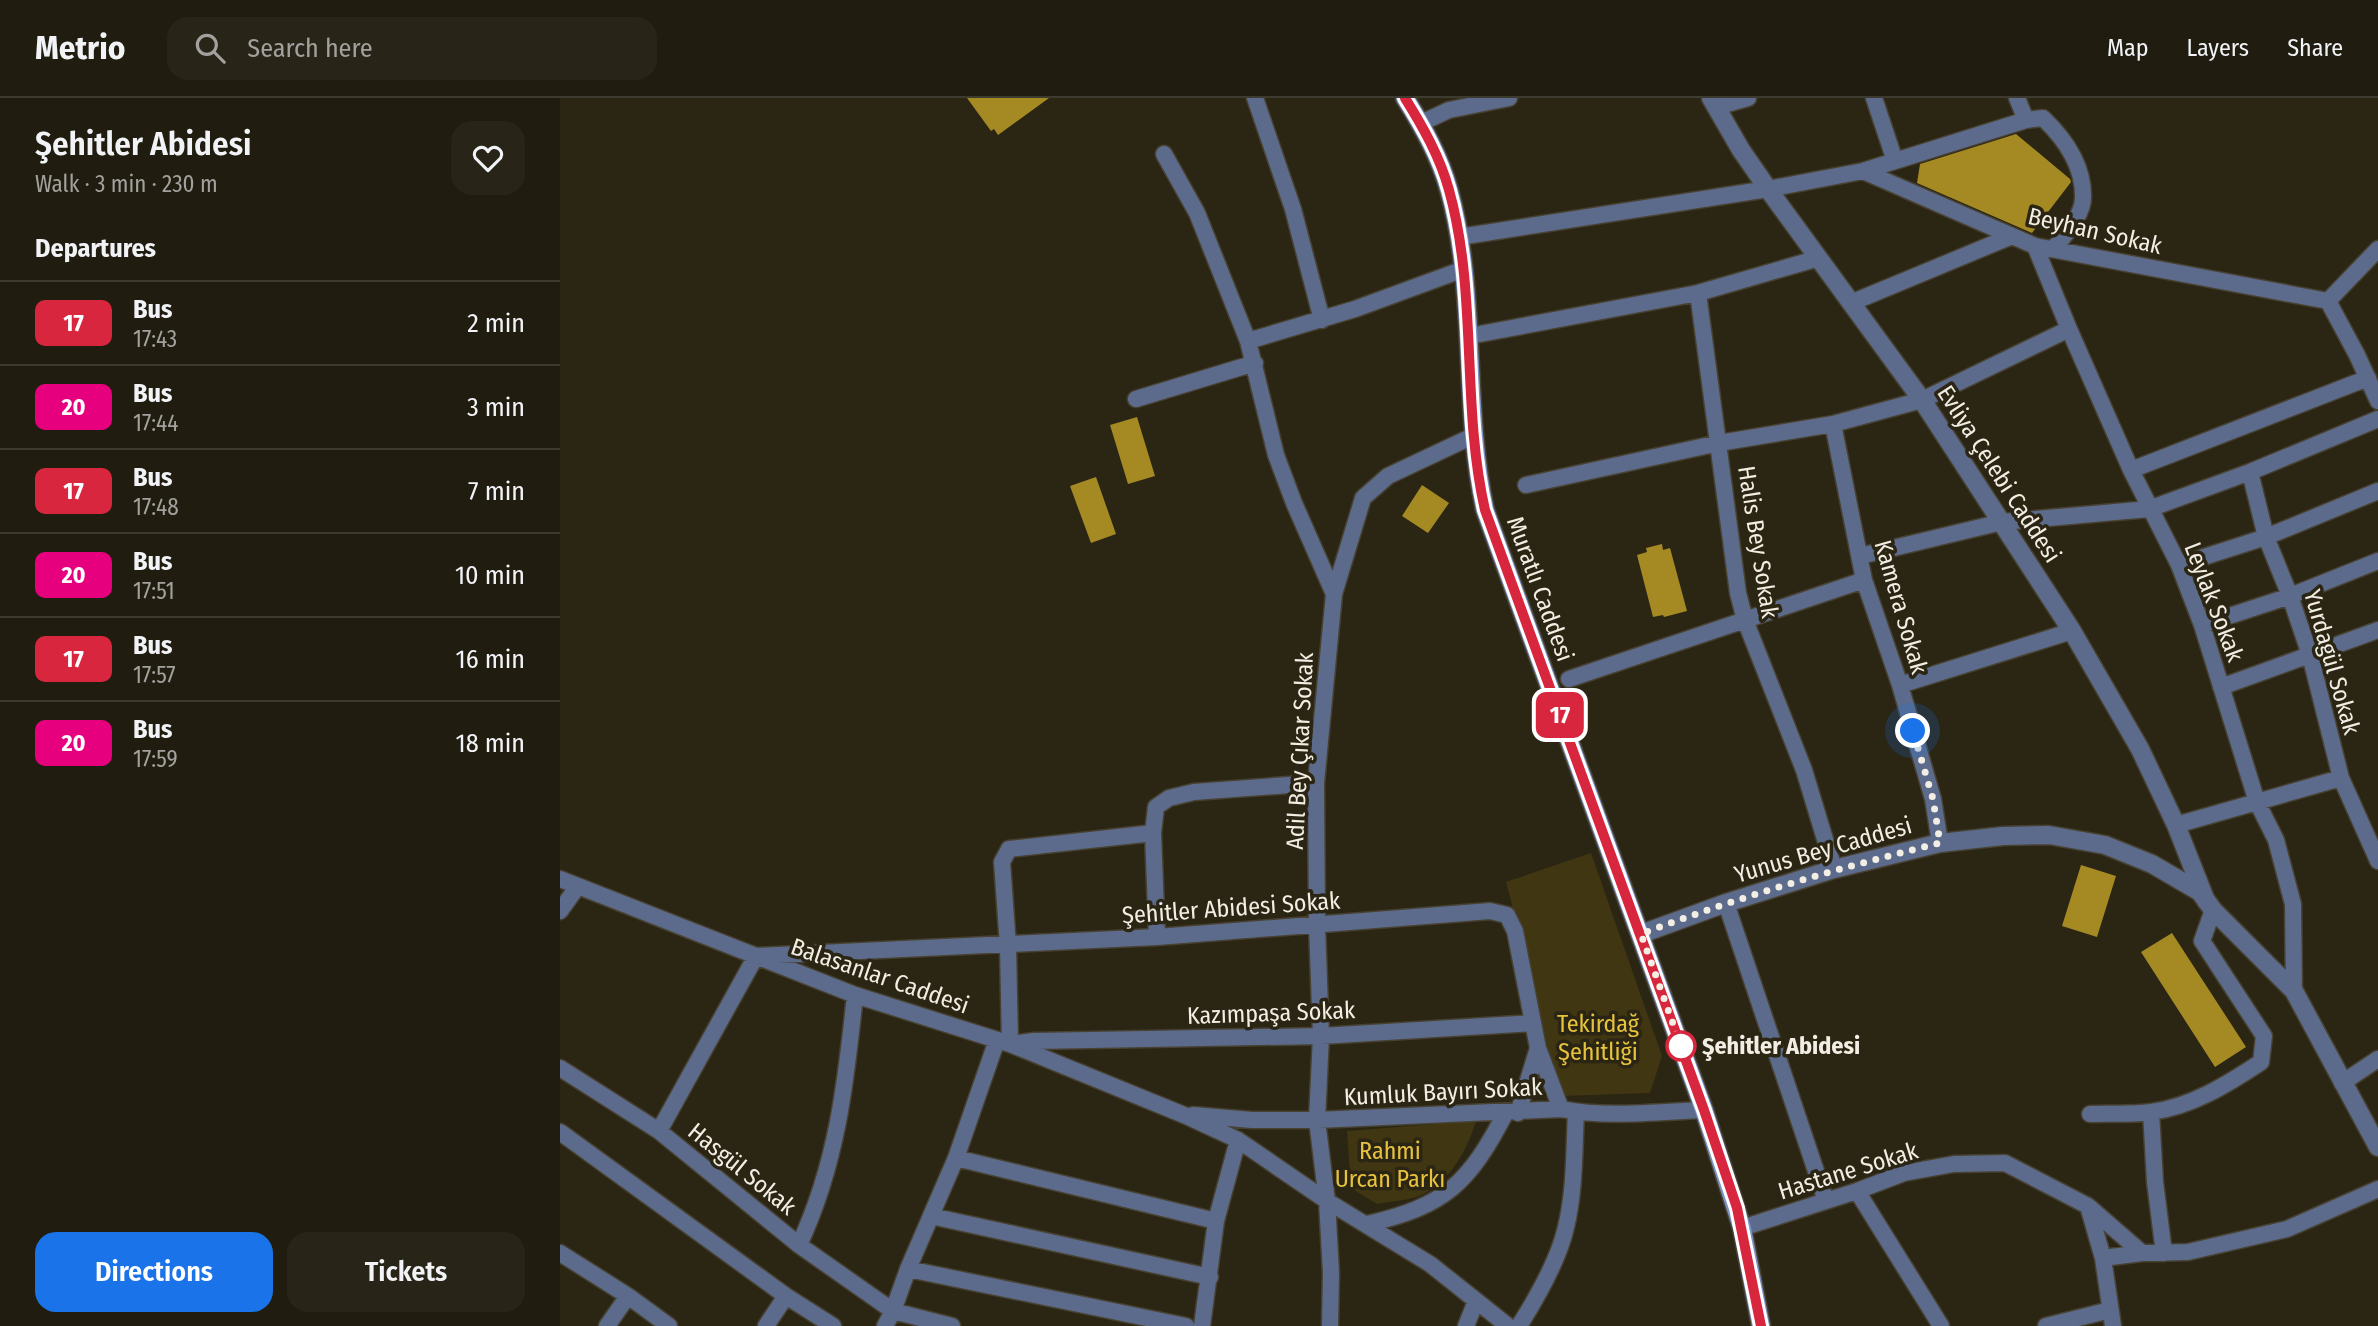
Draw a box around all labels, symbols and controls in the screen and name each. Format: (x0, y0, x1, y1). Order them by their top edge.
search box (167, 17, 657, 80)
text: Metrio (35, 28, 125, 68)
icon: search (191, 29, 229, 67)
text: Search here (247, 33, 373, 64)
text: Map (2107, 34, 2149, 62)
text: Layers (2187, 34, 2249, 62)
text: Share (2287, 34, 2343, 62)
button: heart (451, 121, 525, 195)
text: Şehitler Abidesi (35, 124, 252, 164)
text: Walk · 3 min · 230 m (35, 170, 218, 198)
street label: Beyhan Sokak (2025, 202, 2165, 260)
text: Departures (35, 233, 156, 264)
text: Bus (133, 294, 172, 325)
text: 2 min (467, 308, 525, 339)
text: 17 (63, 309, 84, 337)
text: 17:43 (133, 325, 177, 353)
text: Bus (133, 378, 172, 409)
street label: Evliya Çelebi Caddesi (1931, 380, 2067, 568)
text: 3 min (467, 392, 525, 423)
text: 20 (61, 393, 86, 421)
text: 17:44 (133, 409, 178, 437)
text: Bus (133, 462, 172, 493)
street label: Halis Bey Sokak (1732, 464, 1784, 621)
text: 7 min (468, 476, 525, 507)
text: 17 (63, 477, 84, 505)
text: 17:48 (133, 493, 179, 521)
street label: Muratlı Caddesi (1501, 513, 1579, 665)
street label: Kamera Sokak (1869, 537, 1934, 678)
street label: Leylak Sokak (2178, 538, 2250, 666)
text: Bus (133, 546, 172, 577)
text: 10 min (455, 560, 525, 591)
text: 20 (61, 561, 86, 589)
text: 17:51 (133, 577, 175, 605)
street label: Yurdagül Sokak (2298, 586, 2366, 738)
text: Bus (133, 630, 172, 661)
text: 16 min (456, 644, 525, 675)
text: 17 (63, 645, 84, 673)
street label: Adil Bey Çıkar Sokak (1281, 651, 1319, 850)
text: 17:57 (133, 661, 176, 689)
line badge: 17 (1528, 692, 1592, 738)
text: 17 (1550, 701, 1570, 729)
your location (1895, 713, 1930, 748)
text: Bus (133, 714, 172, 745)
text: 18 min (456, 728, 525, 759)
text: 20 (61, 729, 86, 757)
text: 17:59 (133, 745, 178, 773)
street label: Yunus Bey Caddesi (1731, 811, 1915, 889)
street label: Şehitler Abidesi Sokak (1121, 886, 1342, 930)
street label: Balasanlar Caddesi (787, 932, 973, 1020)
street label: Kazımpaşa Sokak (1186, 996, 1356, 1030)
park label: Tekirdağ Şehitliği (1557, 1010, 1640, 1066)
marker: Şehitler Abidesi (1666, 1031, 1696, 1061)
place label: Şehitler Abidesi (1702, 1032, 1860, 1061)
street label: Kumluk Bayırı Sokak (1343, 1073, 1544, 1111)
street label: Hasgül Sokak (683, 1117, 802, 1221)
street label: Hastane Sokak (1775, 1136, 1922, 1205)
park label: Rahmi Urcan Parkı (1335, 1137, 1445, 1193)
button: Directions (35, 1232, 273, 1312)
button: Tickets (287, 1232, 525, 1312)

